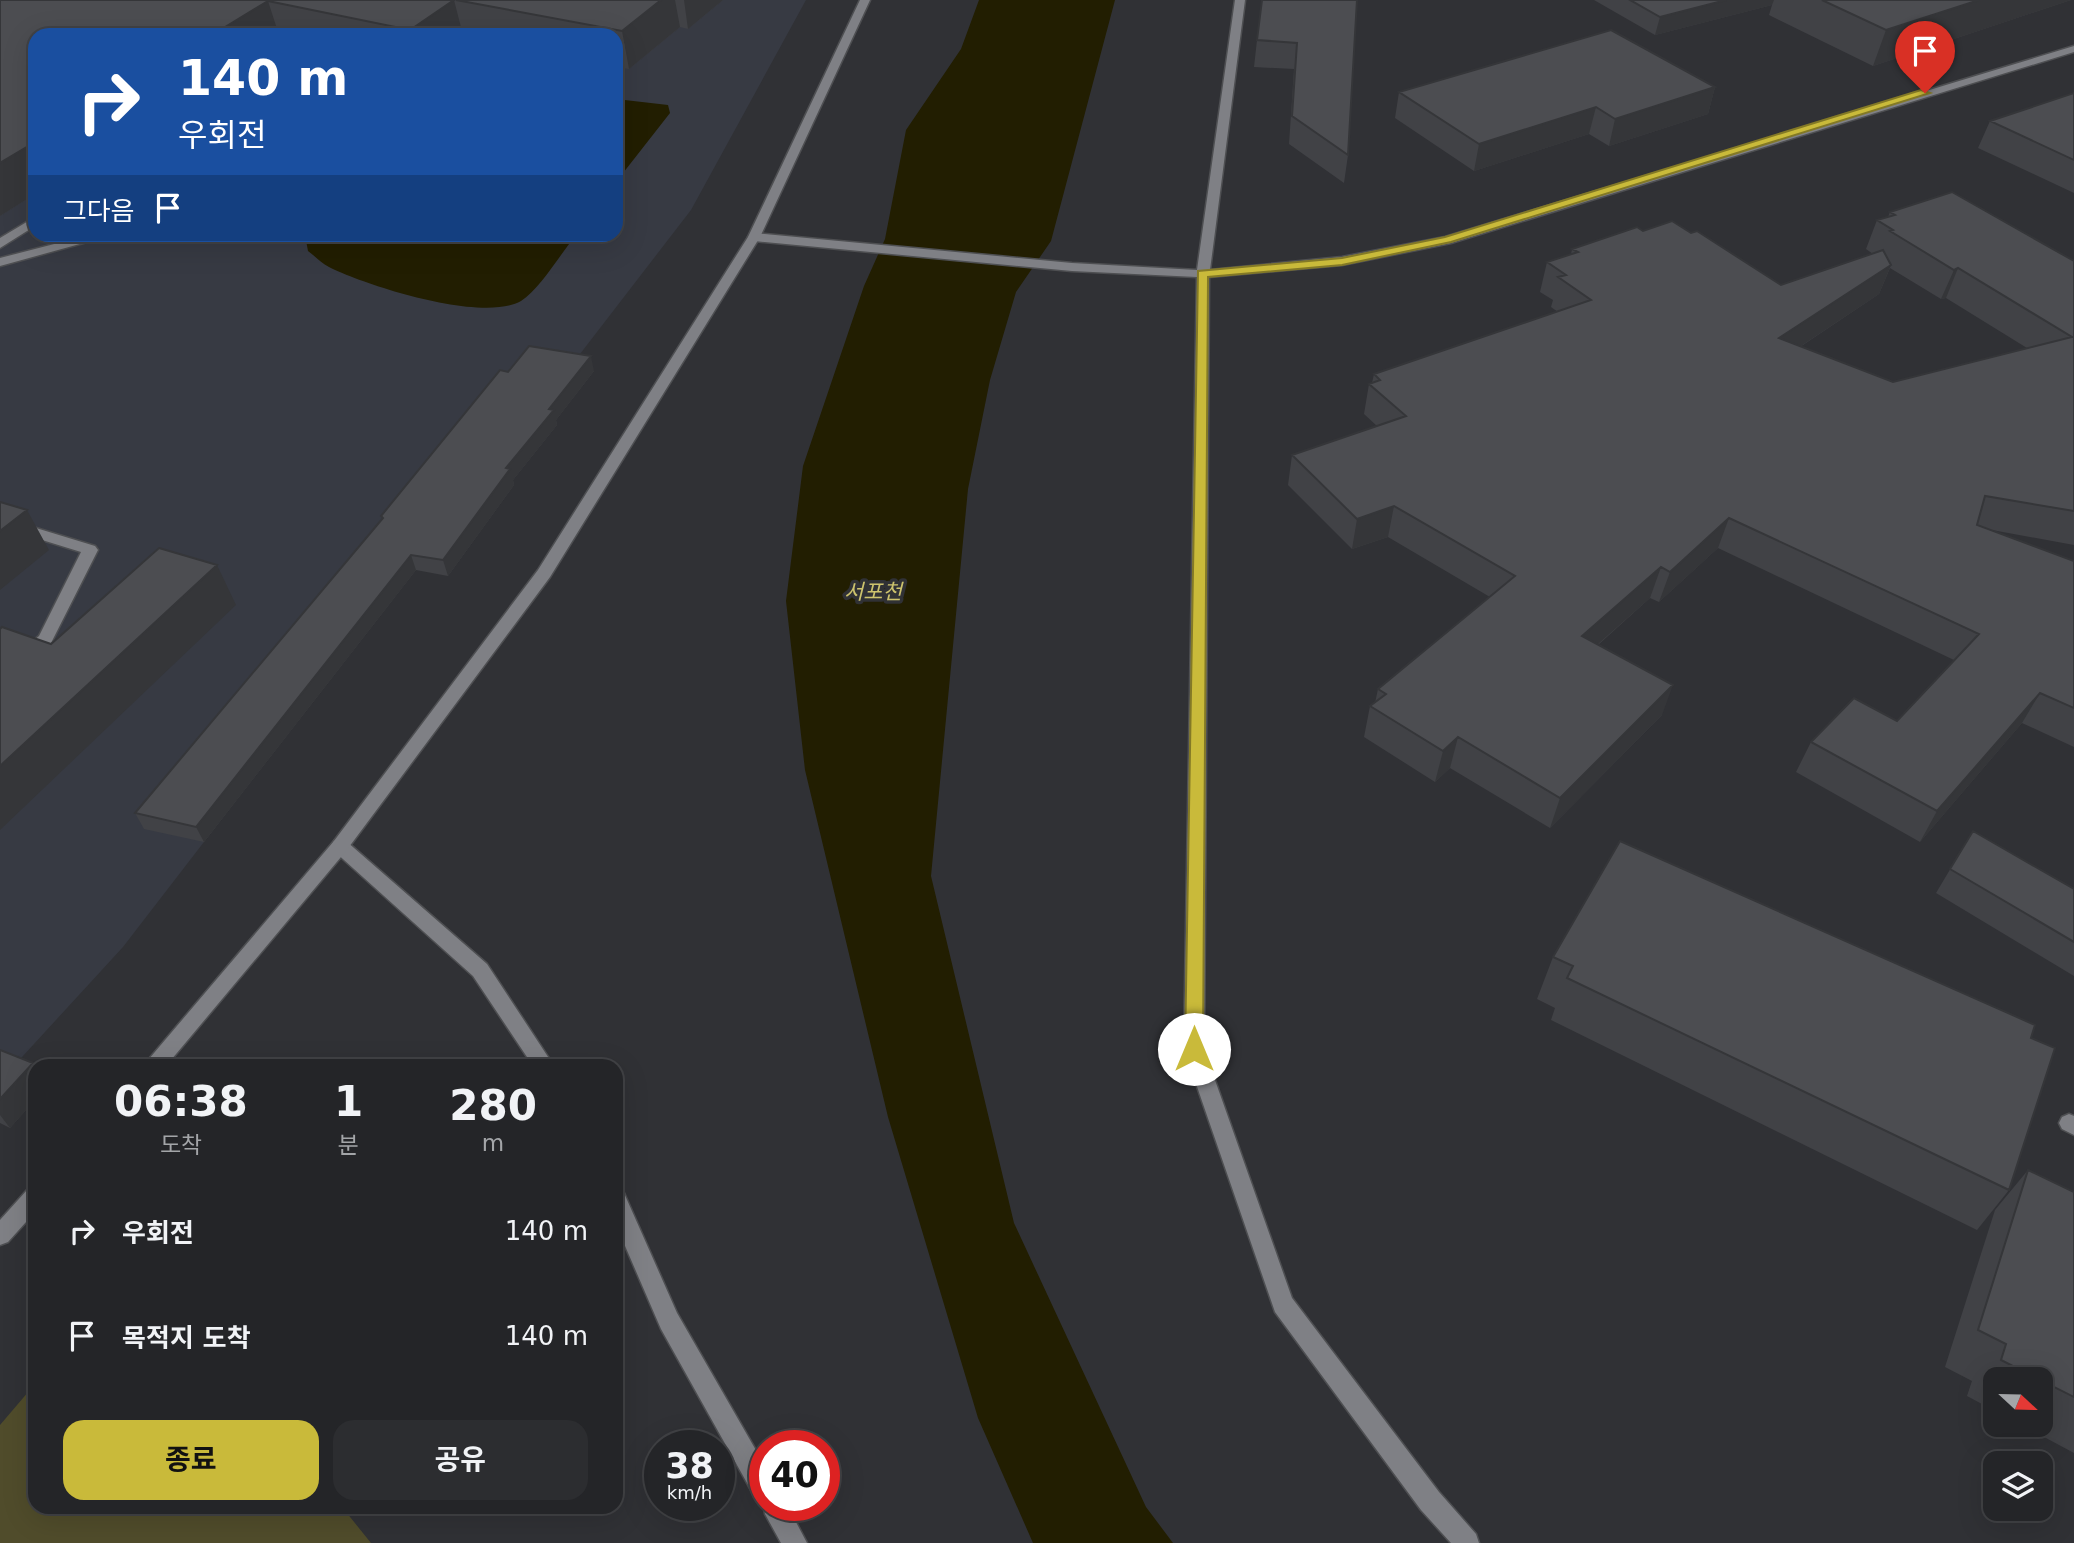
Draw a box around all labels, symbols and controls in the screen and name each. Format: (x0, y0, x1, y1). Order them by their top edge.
pin (1895, 21, 1955, 93)
icon: arrive (1906, 32, 1944, 70)
text: 140 m (178, 50, 348, 107)
icon: right (63, 56, 154, 147)
text: 우회전 (178, 116, 266, 154)
icon: arrive (149, 189, 187, 227)
text: 그다음 (63, 196, 135, 226)
water label: 서포천 (844, 580, 905, 604)
position arrow (1157, 1012, 1231, 1086)
text: 06:38 (114, 1077, 248, 1126)
text: 1 (334, 1077, 363, 1126)
text: 280 (449, 1081, 537, 1130)
text: m (482, 1130, 504, 1156)
text: 도착 (160, 1132, 202, 1158)
text: 분 (338, 1132, 359, 1158)
icon: right (63, 1212, 101, 1250)
text: 140 m (505, 1216, 588, 1246)
text: 우회전 (122, 1218, 194, 1248)
icon: arrive (63, 1317, 101, 1355)
text: 140 m (505, 1321, 588, 1351)
text: 목적지 도착 (122, 1323, 251, 1353)
north arrow (1983, 1367, 2053, 1437)
map controls (1983, 1367, 2053, 1521)
button: 종료 (63, 1420, 319, 1500)
button: 공유 (333, 1420, 588, 1500)
speed limit sign: 40 (749, 1430, 840, 1521)
text: 38 (665, 1446, 714, 1486)
button: layers (1983, 1451, 2053, 1521)
text: km/h (667, 1482, 712, 1503)

